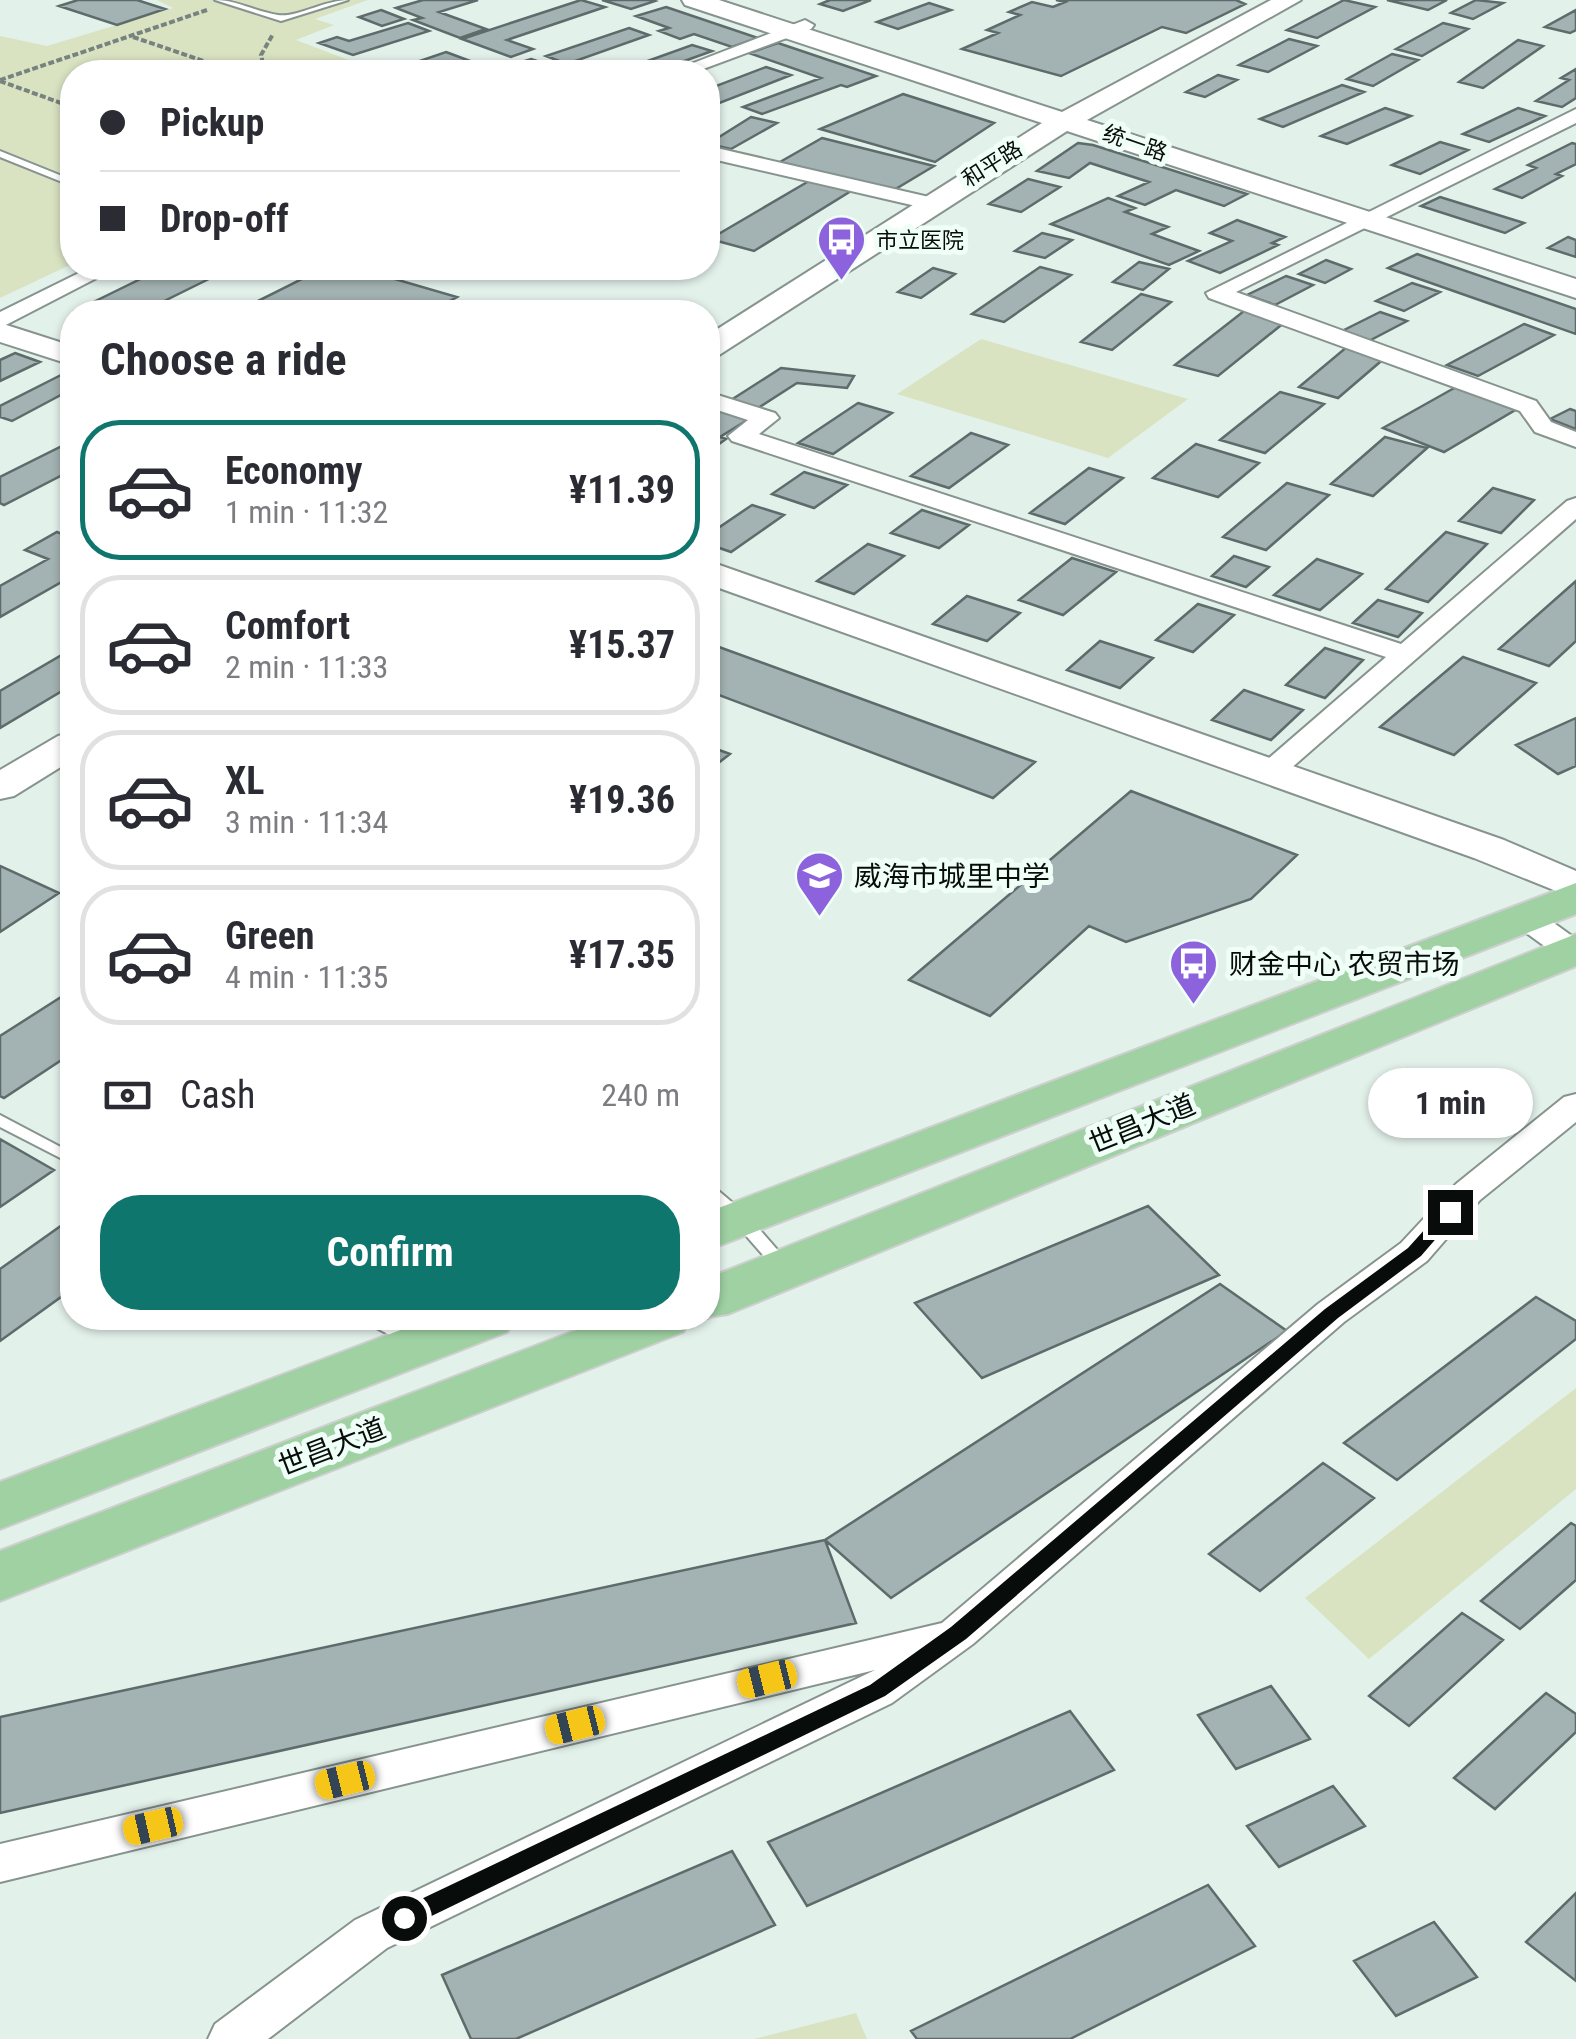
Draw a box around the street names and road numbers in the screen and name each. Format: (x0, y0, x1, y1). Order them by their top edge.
street label: 统一路 (1100, 120, 1170, 166)
street label: 和平路 (957, 136, 1027, 192)
street label: 世昌大道 (1084, 1088, 1200, 1160)
street label: 世昌大道 (274, 1412, 390, 1482)

